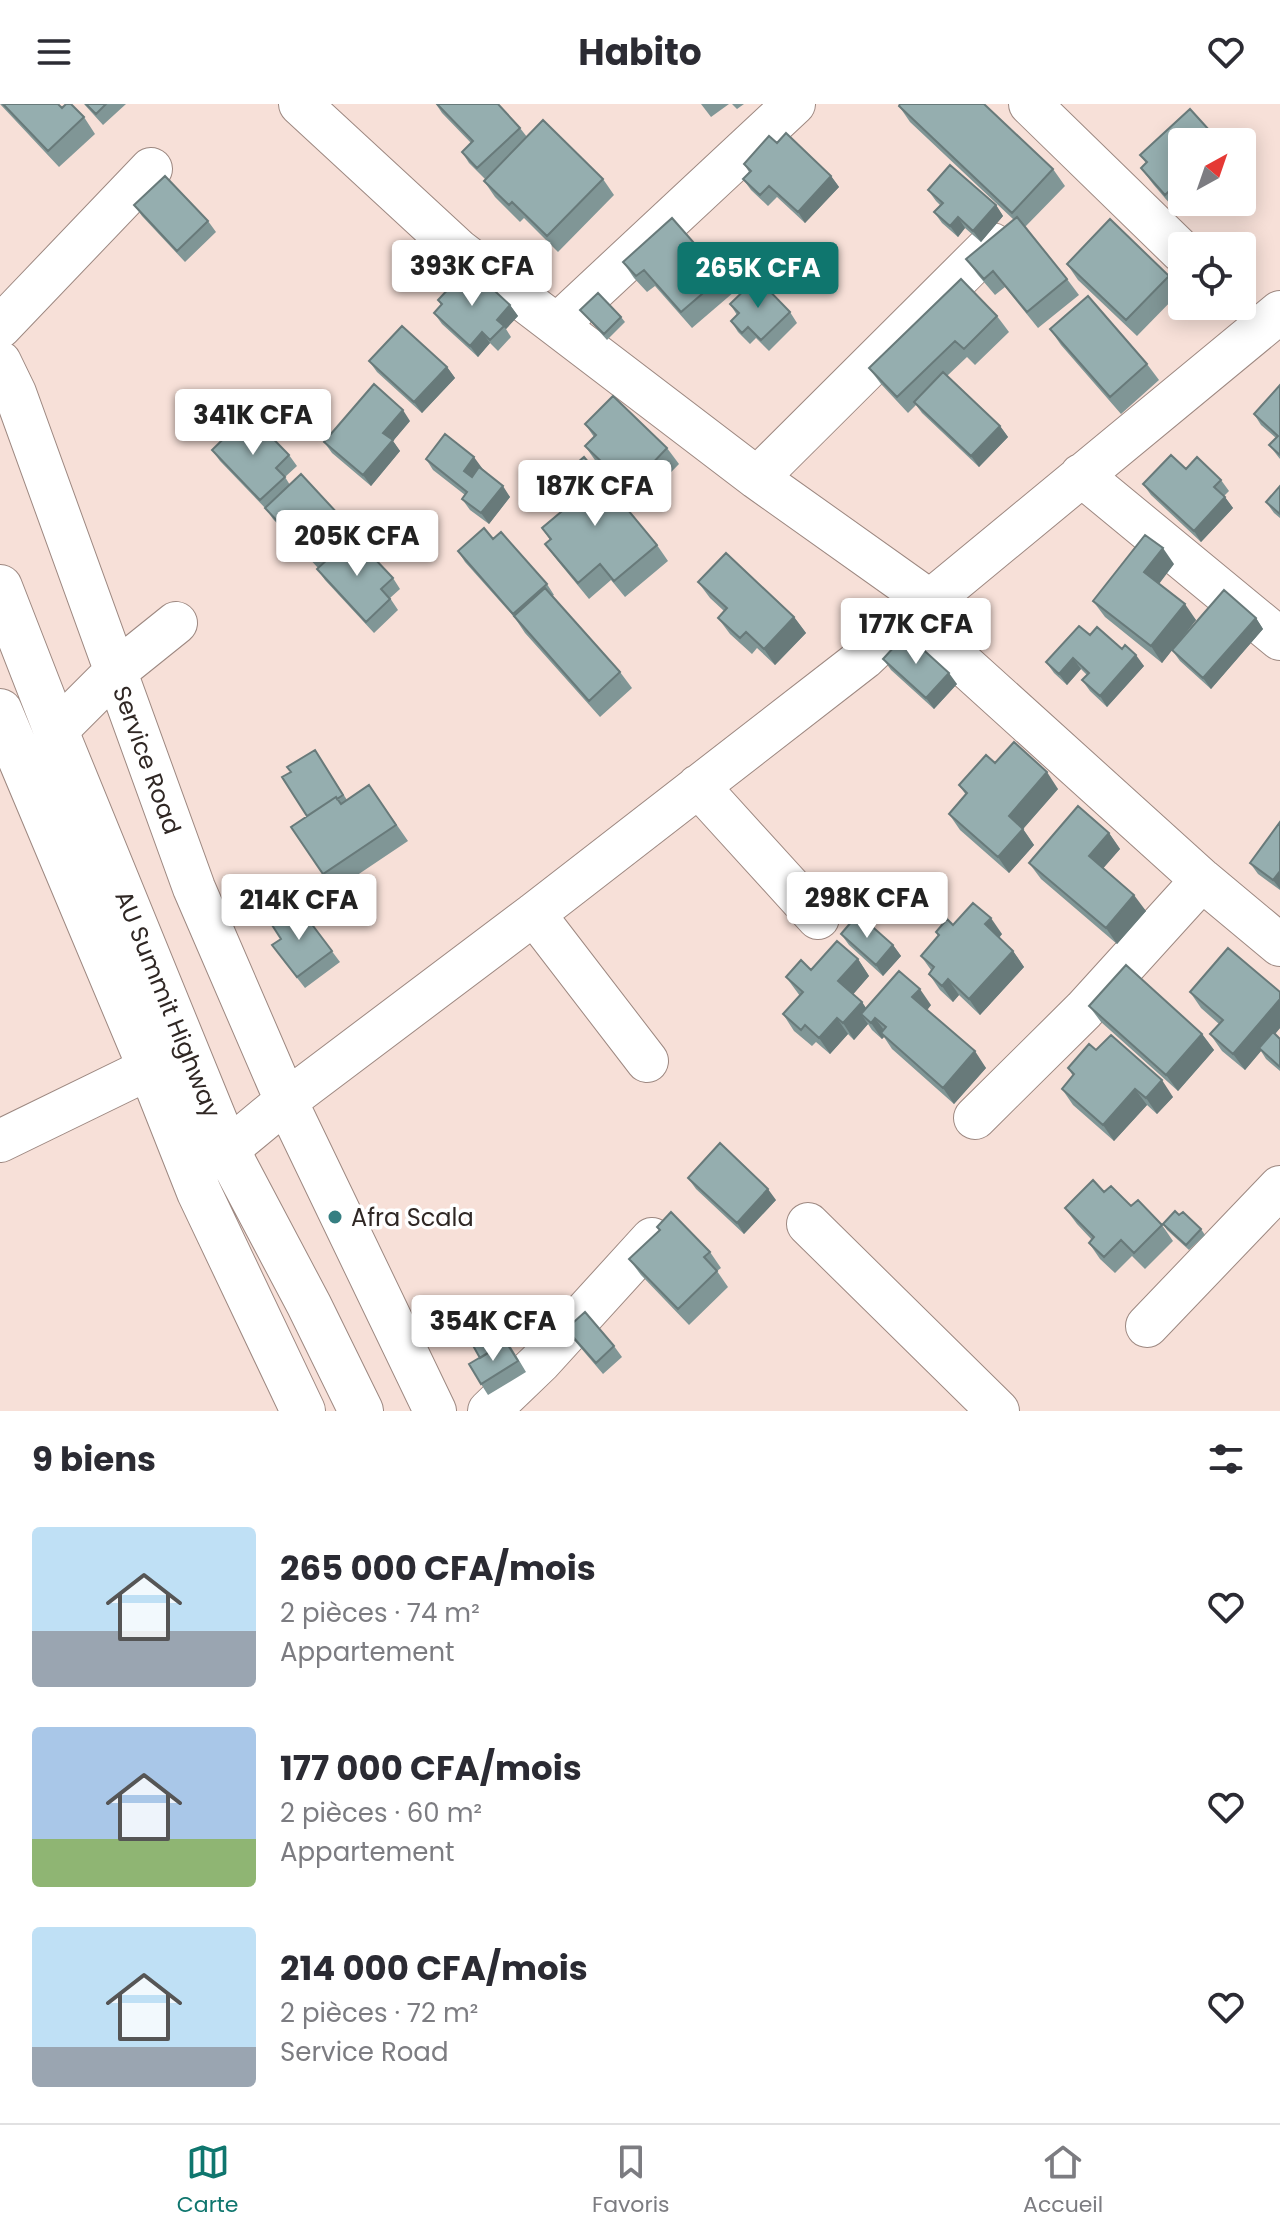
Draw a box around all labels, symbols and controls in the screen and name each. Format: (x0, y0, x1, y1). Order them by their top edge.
text: Habito (578, 27, 702, 78)
icon: menu (32, 30, 76, 74)
icon: heart (1204, 30, 1248, 74)
north arrow (1168, 128, 1256, 216)
map controls (1168, 128, 1256, 320)
button: locate (1168, 232, 1256, 320)
pin: 393K CFA (389, 240, 555, 308)
pin: 265K CFA (675, 242, 841, 310)
text: 393K CFA (410, 248, 534, 284)
text: 265K CFA (695, 250, 821, 286)
pin: 341K CFA (170, 389, 336, 457)
text: 341K CFA (193, 397, 313, 433)
pin: 187K CFA (512, 460, 678, 528)
text: 187K CFA (536, 468, 654, 504)
pin: 205K CFA (274, 510, 440, 578)
text: 205K CFA (294, 518, 420, 554)
pin: 177K CFA (833, 598, 999, 666)
text: 177K CFA (859, 606, 973, 642)
street label: Service Road (105, 681, 189, 839)
pin: 298K CFA (784, 872, 950, 940)
pin: 214K CFA (216, 874, 382, 942)
text: 298K CFA (805, 880, 929, 916)
text: 214K CFA (239, 882, 359, 918)
street label: AU Summit Highway (107, 886, 229, 1123)
place label: Afra Scala (351, 1201, 474, 1234)
marker: Afra Scala (326, 1208, 344, 1226)
pin: 354K CFA (410, 1295, 576, 1363)
text: 354K CFA (429, 1303, 557, 1339)
text: 9 biens (32, 1435, 156, 1483)
icon: filters (1204, 1437, 1248, 1481)
text: 265 000 CFA/mois (280, 1544, 596, 1592)
icon: home (96, 1559, 192, 1655)
icon: heart (1204, 1585, 1248, 1629)
text: 2 pièces · 74 m² (280, 1595, 480, 1631)
text: Appartement (280, 1634, 455, 1670)
text: 177 000 CFA/mois (280, 1744, 582, 1792)
icon: home (96, 1759, 192, 1855)
icon: heart (1204, 1785, 1248, 1829)
text: 2 pièces · 60 m² (280, 1795, 482, 1831)
text: Appartement (280, 1834, 455, 1870)
text: 214 000 CFA/mois (280, 1944, 588, 1992)
icon: home (96, 1959, 192, 2055)
icon: heart (1204, 1985, 1248, 2029)
text: 2 pièces · 72 m² (280, 1995, 478, 2031)
text: Service Road (280, 2034, 449, 2070)
tab: Carte (177, 2140, 239, 2221)
tab: Favoris (592, 2140, 670, 2221)
tab: Accueil (1023, 2140, 1103, 2221)

